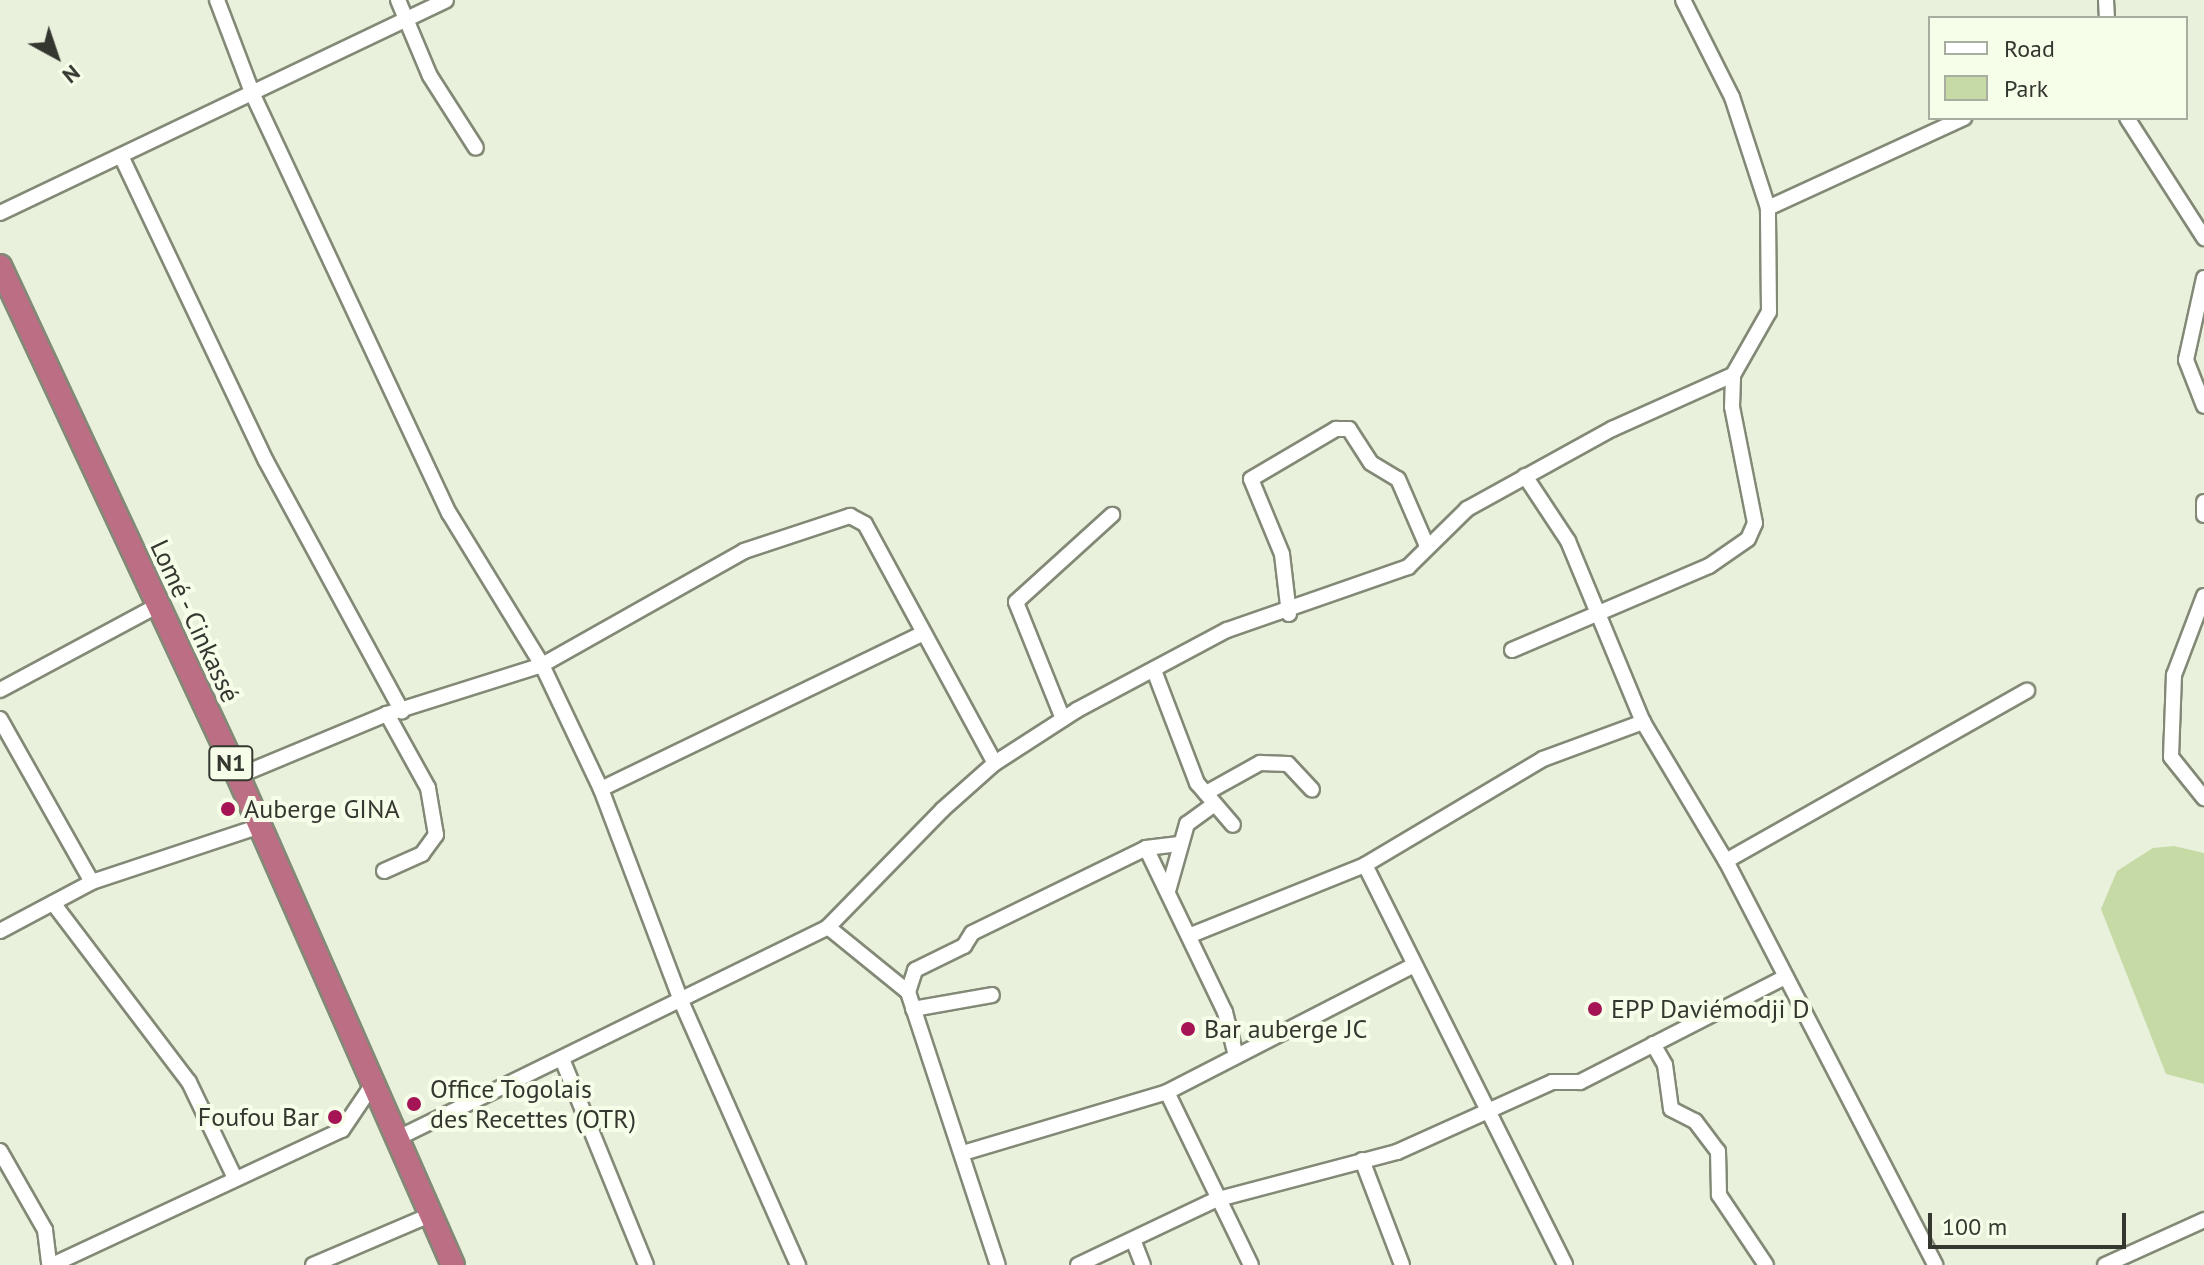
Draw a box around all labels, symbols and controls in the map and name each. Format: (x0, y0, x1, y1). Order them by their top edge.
north arrow (16, 16, 96, 96)
legend (1928, 16, 2188, 120)
text: Road (2004, 33, 2055, 64)
text: N (57, 59, 86, 90)
text: Park (2004, 73, 2048, 104)
street label: Lomé - Cinkassé (143, 533, 247, 709)
road number: N1 (207, 743, 255, 783)
place label: Auberge GINA (244, 793, 400, 825)
marker: Auberge GINA (219, 800, 237, 818)
place label: EPP Daviémodji D (1611, 993, 1810, 1025)
marker: EPP Daviémodji D (1586, 1000, 1604, 1018)
place label: Bar auberge JC (1204, 1013, 1367, 1045)
marker: Bar auberge JC (1179, 1020, 1197, 1038)
place label: Office Togolais des Recettes (OTR) (430, 1073, 636, 1134)
marker: Office Togolais des Recettes (OTR) (405, 1095, 423, 1113)
place label: Foufou Bar (198, 1101, 319, 1133)
marker: Foufou Bar (326, 1108, 344, 1126)
scale bar (1932, 1197, 2130, 1247)
text: 100 m (1942, 1211, 2007, 1242)

